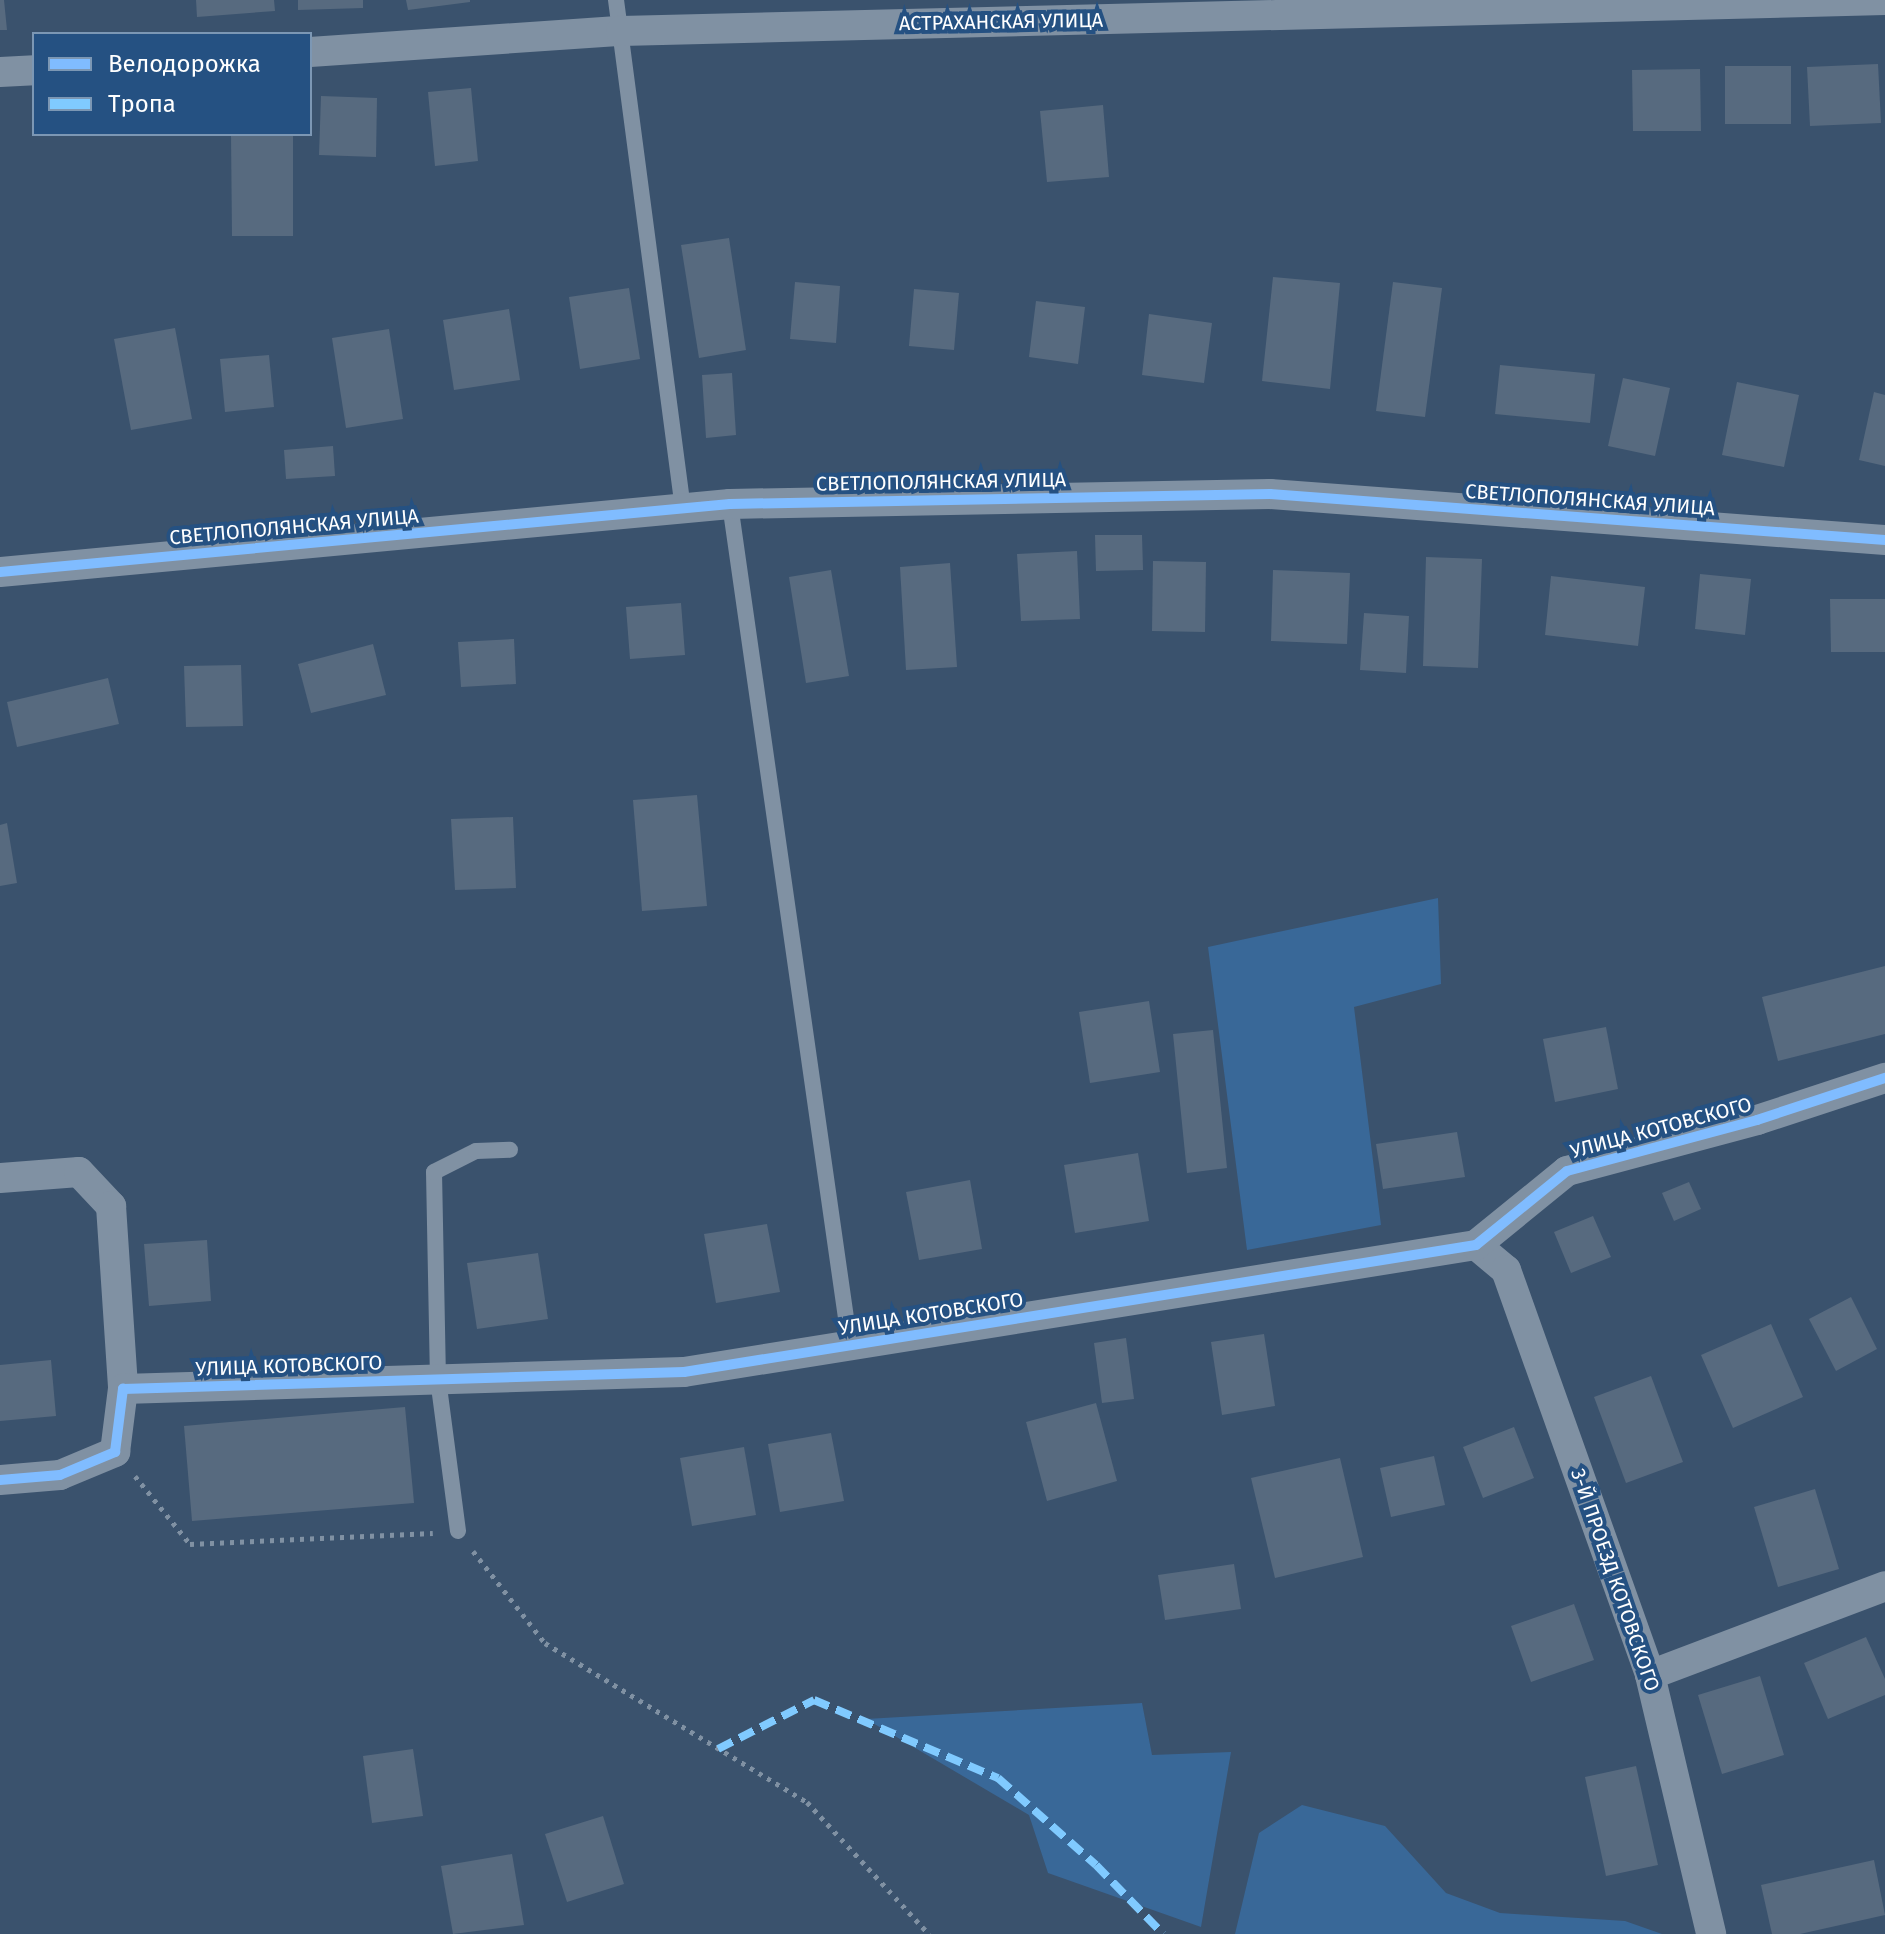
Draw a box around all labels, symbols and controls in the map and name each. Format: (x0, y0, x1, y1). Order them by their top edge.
street label: АСТРАХАНСКАЯ УЛИЦА (899, 8, 1103, 36)
legend (32, 32, 312, 136)
text: Велодорожка (108, 50, 261, 78)
text: Тропа (108, 90, 176, 118)
street label: СВЕТЛОПОЛЯНСКАЯ УЛИЦА (816, 468, 1066, 496)
street label: СВЕТЛОПОЛЯНСКАЯ УЛИЦА (1464, 479, 1716, 521)
street label: СВЕТЛОПОЛЯНСКАЯ УЛИЦА (168, 504, 420, 550)
street label: УЛИЦА КОТОВСКОГО (1568, 1092, 1754, 1164)
street label: УЛИЦА КОТОВСКОГО (837, 1288, 1025, 1340)
street label: УЛИЦА КОТОВСКОГО (195, 1351, 383, 1381)
street label: 3-Й ПРОЕЗД КОТОВСКОГО (1566, 1466, 1664, 1694)

